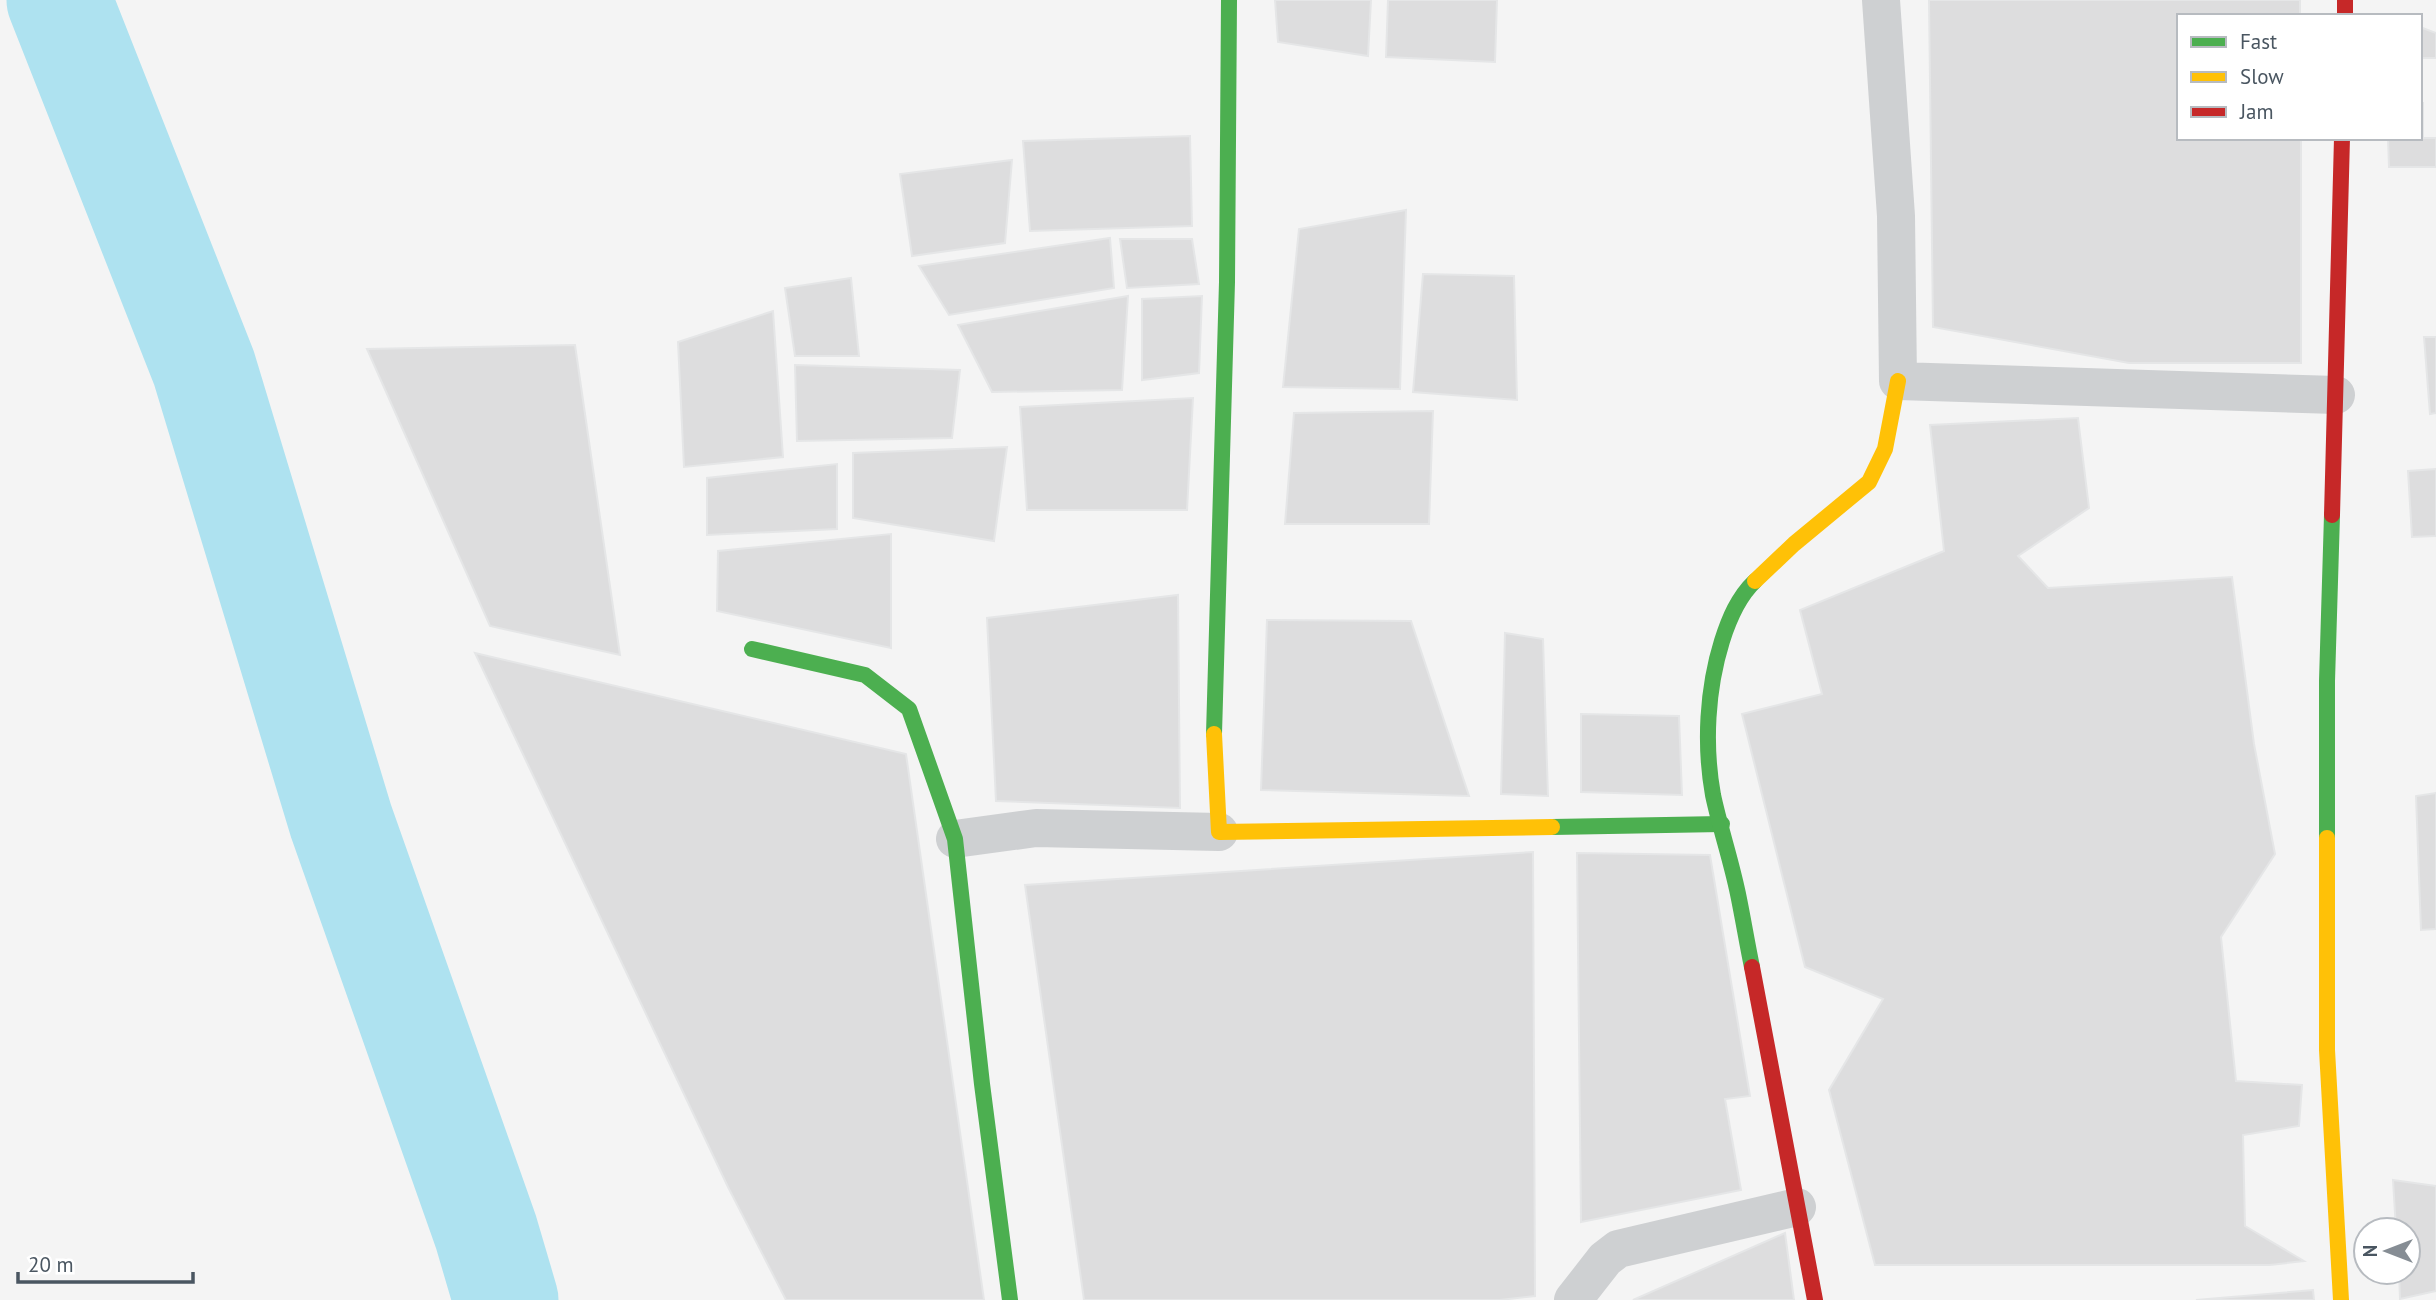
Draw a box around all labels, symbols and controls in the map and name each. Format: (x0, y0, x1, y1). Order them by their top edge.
legend (2177, 14, 2422, 140)
text: Fast (2240, 28, 2277, 55)
text: Slow (2240, 63, 2284, 90)
text: Jam (2239, 98, 2274, 125)
north arrow (2352, 1216, 2422, 1286)
scale bar (18, 1240, 192, 1284)
text: N (2358, 1245, 2382, 1257)
text: 20 m (28, 1251, 74, 1278)

